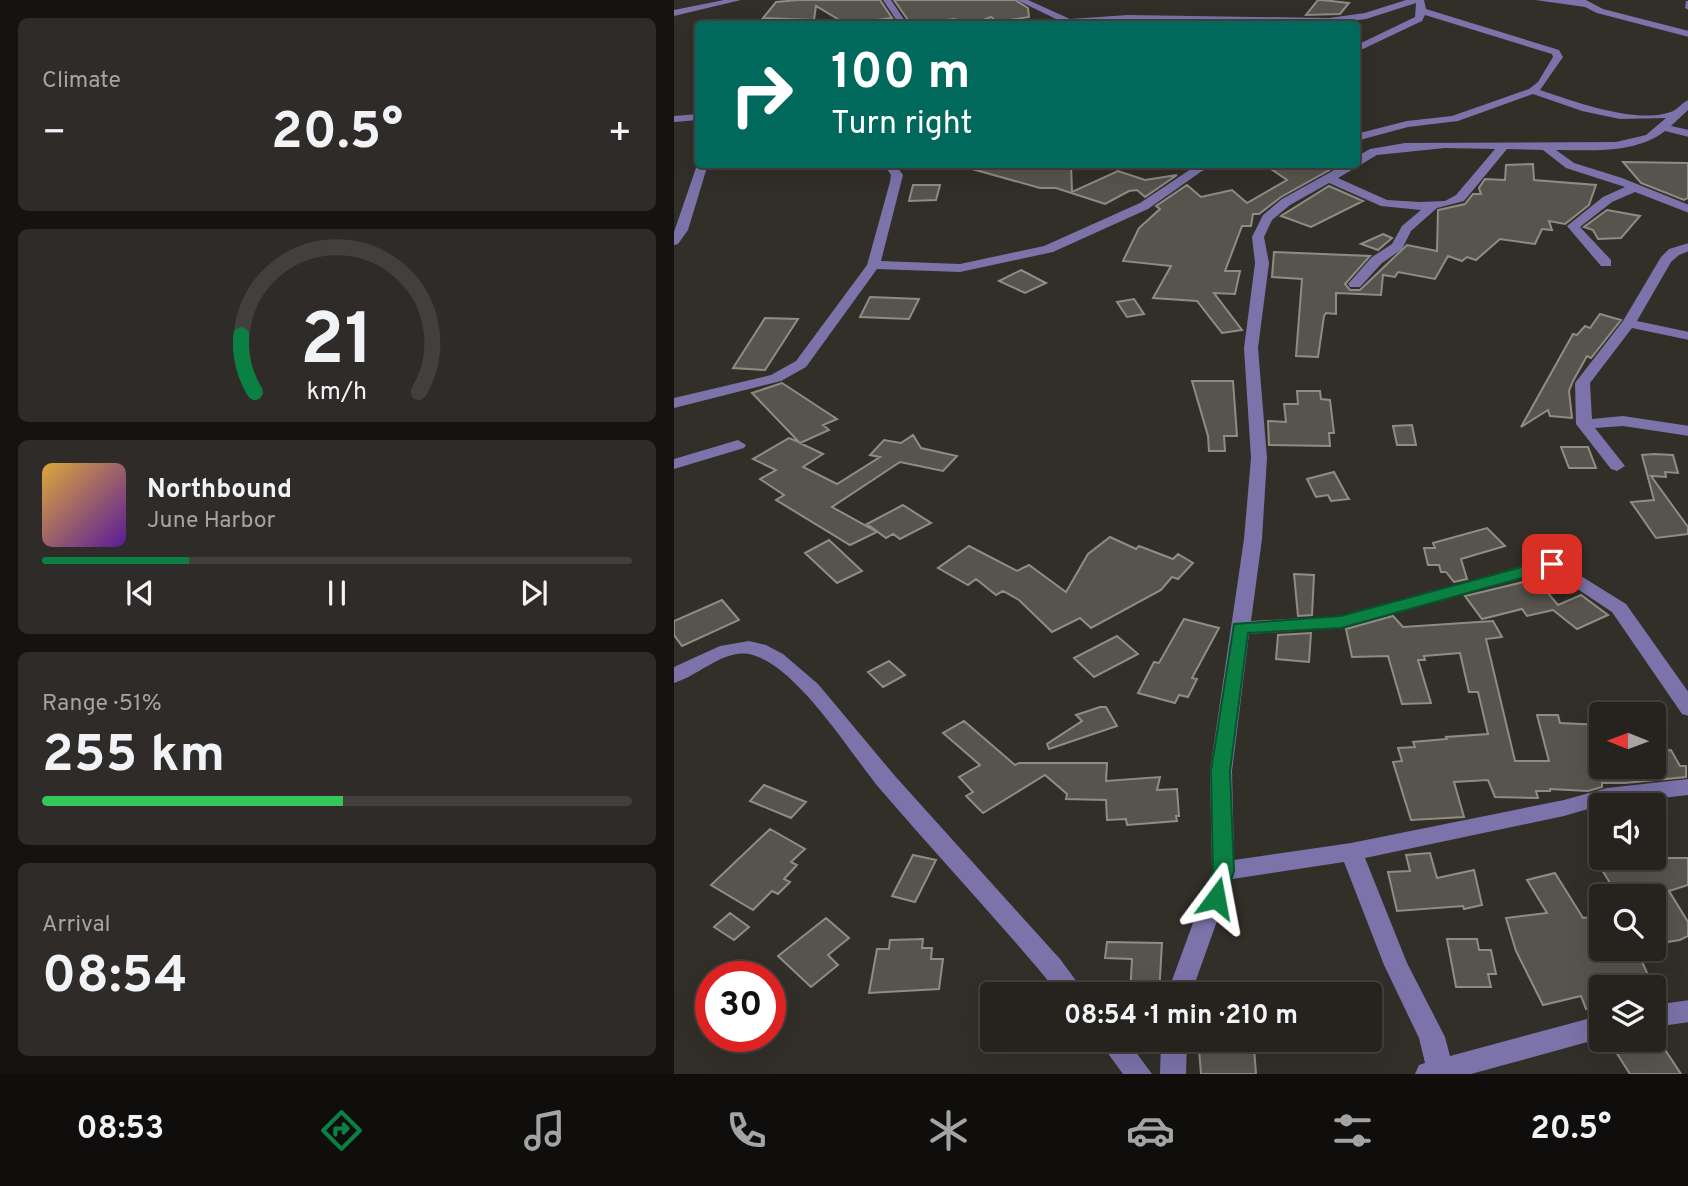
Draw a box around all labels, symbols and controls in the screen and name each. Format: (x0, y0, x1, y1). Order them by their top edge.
text: 100 m (831, 44, 970, 106)
icon: right (716, 49, 807, 140)
text: Climate (42, 67, 121, 96)
text: 20.5° (271, 101, 403, 167)
text: Turn right (831, 105, 973, 145)
text: − (42, 110, 67, 159)
text: + (607, 110, 632, 159)
text: 21 (300, 298, 374, 390)
text: km/h (307, 377, 367, 409)
text: Northbound (147, 474, 292, 507)
text: June Harbor (147, 507, 275, 536)
pin (1522, 534, 1582, 594)
icon: arrive (1533, 545, 1571, 583)
icon: previous (121, 574, 159, 612)
icon: pause (318, 574, 356, 612)
icon: next (515, 574, 553, 612)
text: Range · 51% (42, 690, 162, 719)
north arrow (1589, 702, 1666, 779)
map controls (1589, 702, 1666, 1052)
text: 255 km (42, 724, 225, 790)
button: sound (1589, 793, 1666, 870)
position arrow (1179, 861, 1253, 935)
button: search (1589, 884, 1666, 961)
text: Arrival (42, 911, 111, 940)
text: 08:54 (42, 945, 188, 1011)
speed limit sign: 30 (695, 961, 786, 1052)
button: layers (1589, 975, 1666, 1052)
text: 08:54 · 1 min · 210 m (1064, 1000, 1298, 1033)
icon: directions (317, 1106, 366, 1155)
icon: music (520, 1106, 569, 1155)
icon: phone (722, 1106, 771, 1155)
icon: climate (924, 1106, 973, 1155)
icon: car (1126, 1106, 1175, 1155)
icon: filters (1328, 1106, 1377, 1155)
text: 08:53 (77, 1110, 164, 1150)
text: 20.5° (1530, 1110, 1611, 1150)

